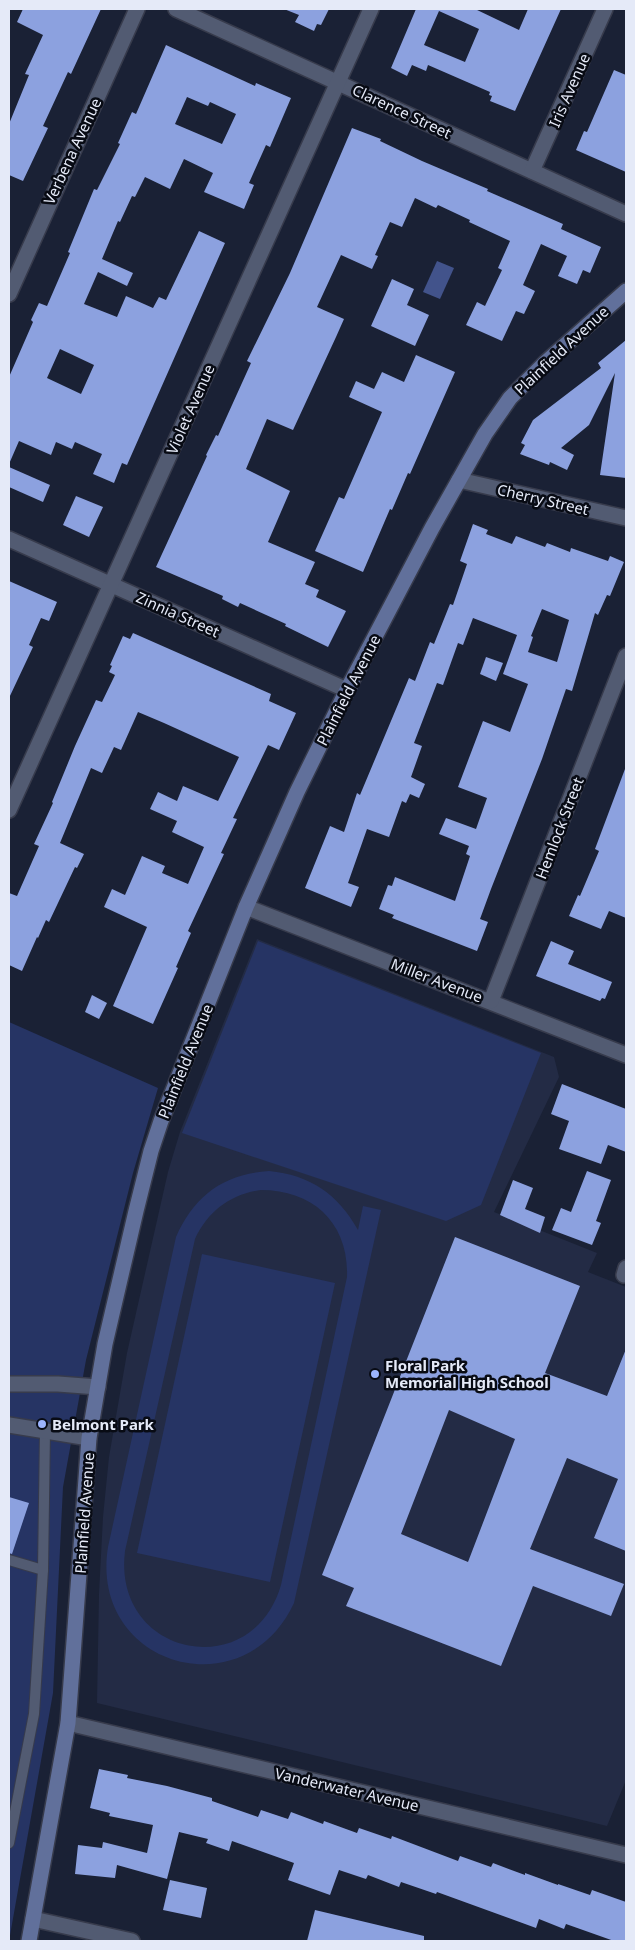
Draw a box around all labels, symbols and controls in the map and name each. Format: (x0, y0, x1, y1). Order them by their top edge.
street label: Iris Avenue (544, 50, 594, 130)
street label: Clarence Street (349, 79, 455, 143)
street label: Verbena Avenue (39, 95, 105, 207)
street label: Plainfield Avenue (510, 301, 612, 399)
street label: Violet Avenue (161, 361, 219, 457)
street label: Cherry Street (495, 479, 591, 519)
street label: Zinnia Street (133, 587, 223, 641)
street label: Plainfield Avenue (311, 631, 385, 749)
street label: Hemlock Street (530, 774, 588, 882)
street label: Miller Avenue (388, 953, 486, 1007)
street label: Plainfield Avenue (153, 1001, 217, 1121)
place label: Floral Park Memorial High School (385, 1355, 549, 1392)
marker: Floral Park Memorial High School (369, 1368, 381, 1380)
place label: Belmont Park (52, 1414, 155, 1434)
marker: Belmont Park (36, 1418, 48, 1430)
street label: Plainfield Avenue (70, 1452, 98, 1574)
street label: Vanderwater Avenue (273, 1763, 421, 1815)

